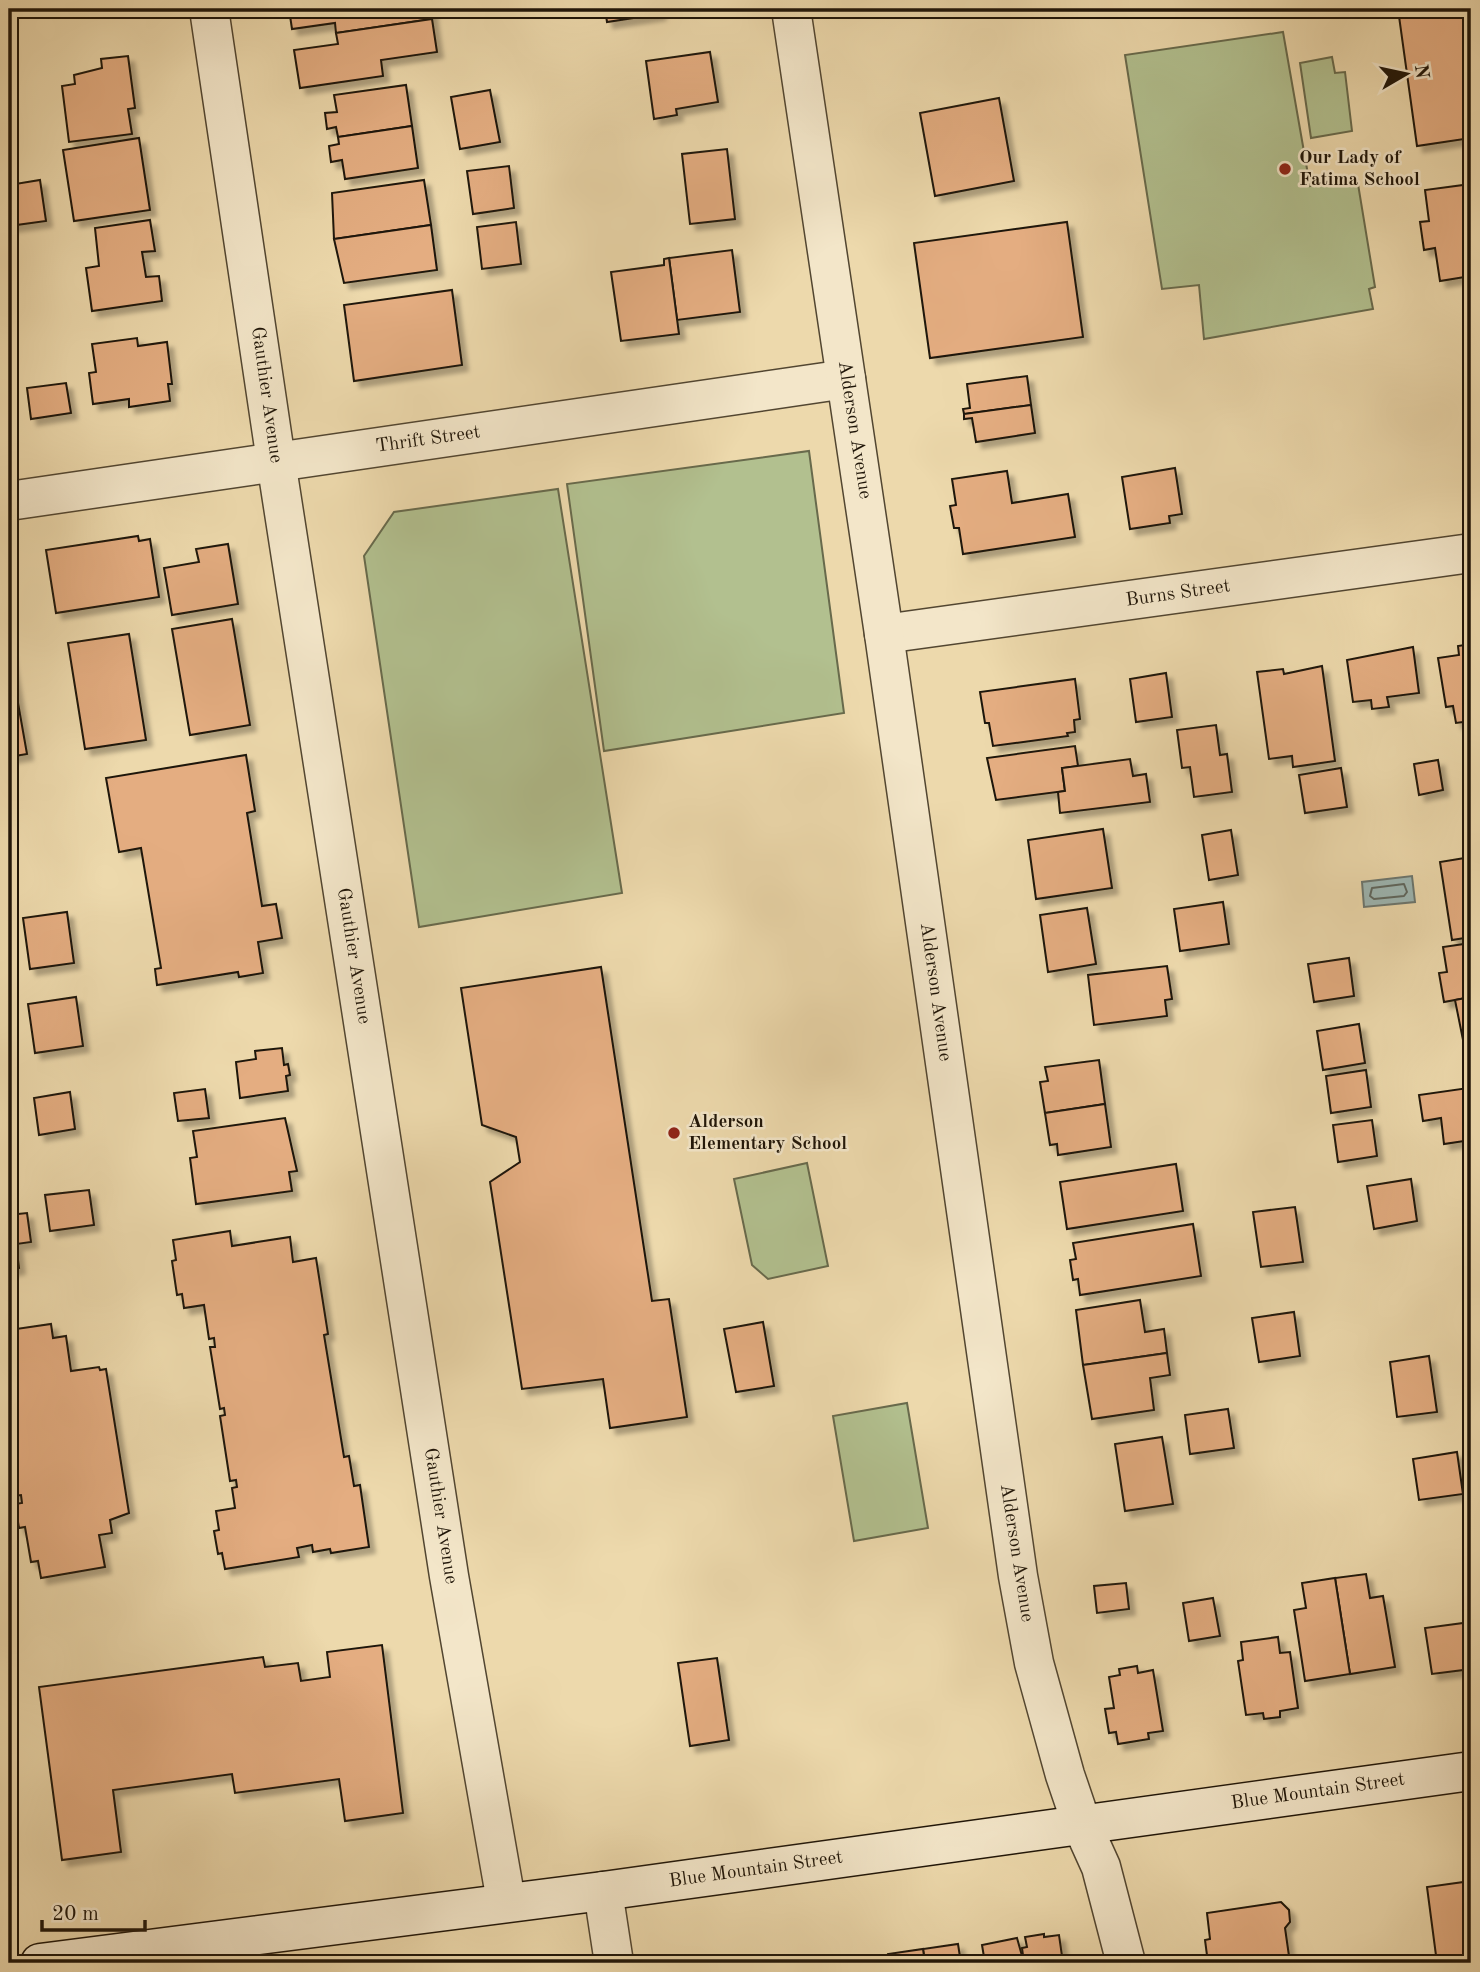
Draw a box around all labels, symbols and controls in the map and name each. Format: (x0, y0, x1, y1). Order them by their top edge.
north arrow (1372, 38, 1442, 108)
text: N (1410, 63, 1431, 81)
place label: Our Lady of Fatima School (1299, 149, 1420, 190)
marker: Our Lady of Fatima School (1277, 161, 1293, 177)
street label: Gauthier Avenue (247, 326, 285, 464)
street label: Alderson Avenue (834, 360, 874, 500)
street label: Thrift Street (374, 423, 482, 457)
street label: Burns Street (1125, 577, 1231, 611)
street label: Gauthier Avenue (333, 887, 373, 1025)
street label: Alderson Avenue (916, 922, 954, 1062)
place label: Alderson Elementary School (688, 1113, 847, 1154)
marker: Alderson Elementary School (666, 1125, 682, 1141)
street label: Gauthier Avenue (420, 1447, 460, 1585)
street label: Alderson Avenue (996, 1483, 1036, 1623)
street label: Blue Mountain Street (1230, 1770, 1406, 1814)
street label: Blue Mountain Street (668, 1848, 844, 1892)
scale bar (42, 1888, 145, 1932)
text: 20 m (52, 1904, 99, 1925)

